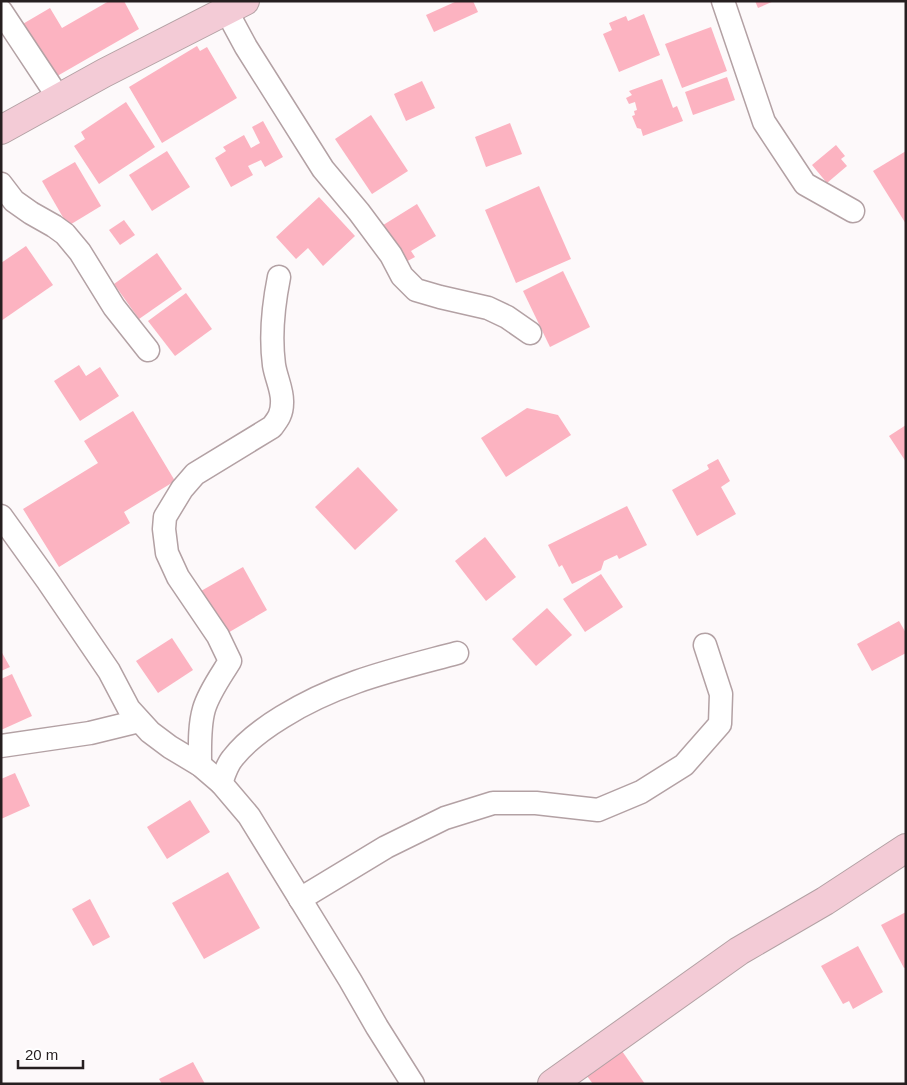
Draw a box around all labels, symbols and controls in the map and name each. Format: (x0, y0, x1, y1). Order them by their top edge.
scale bar (18, 1038, 82, 1070)
text: 20 m (25, 1046, 58, 1063)

